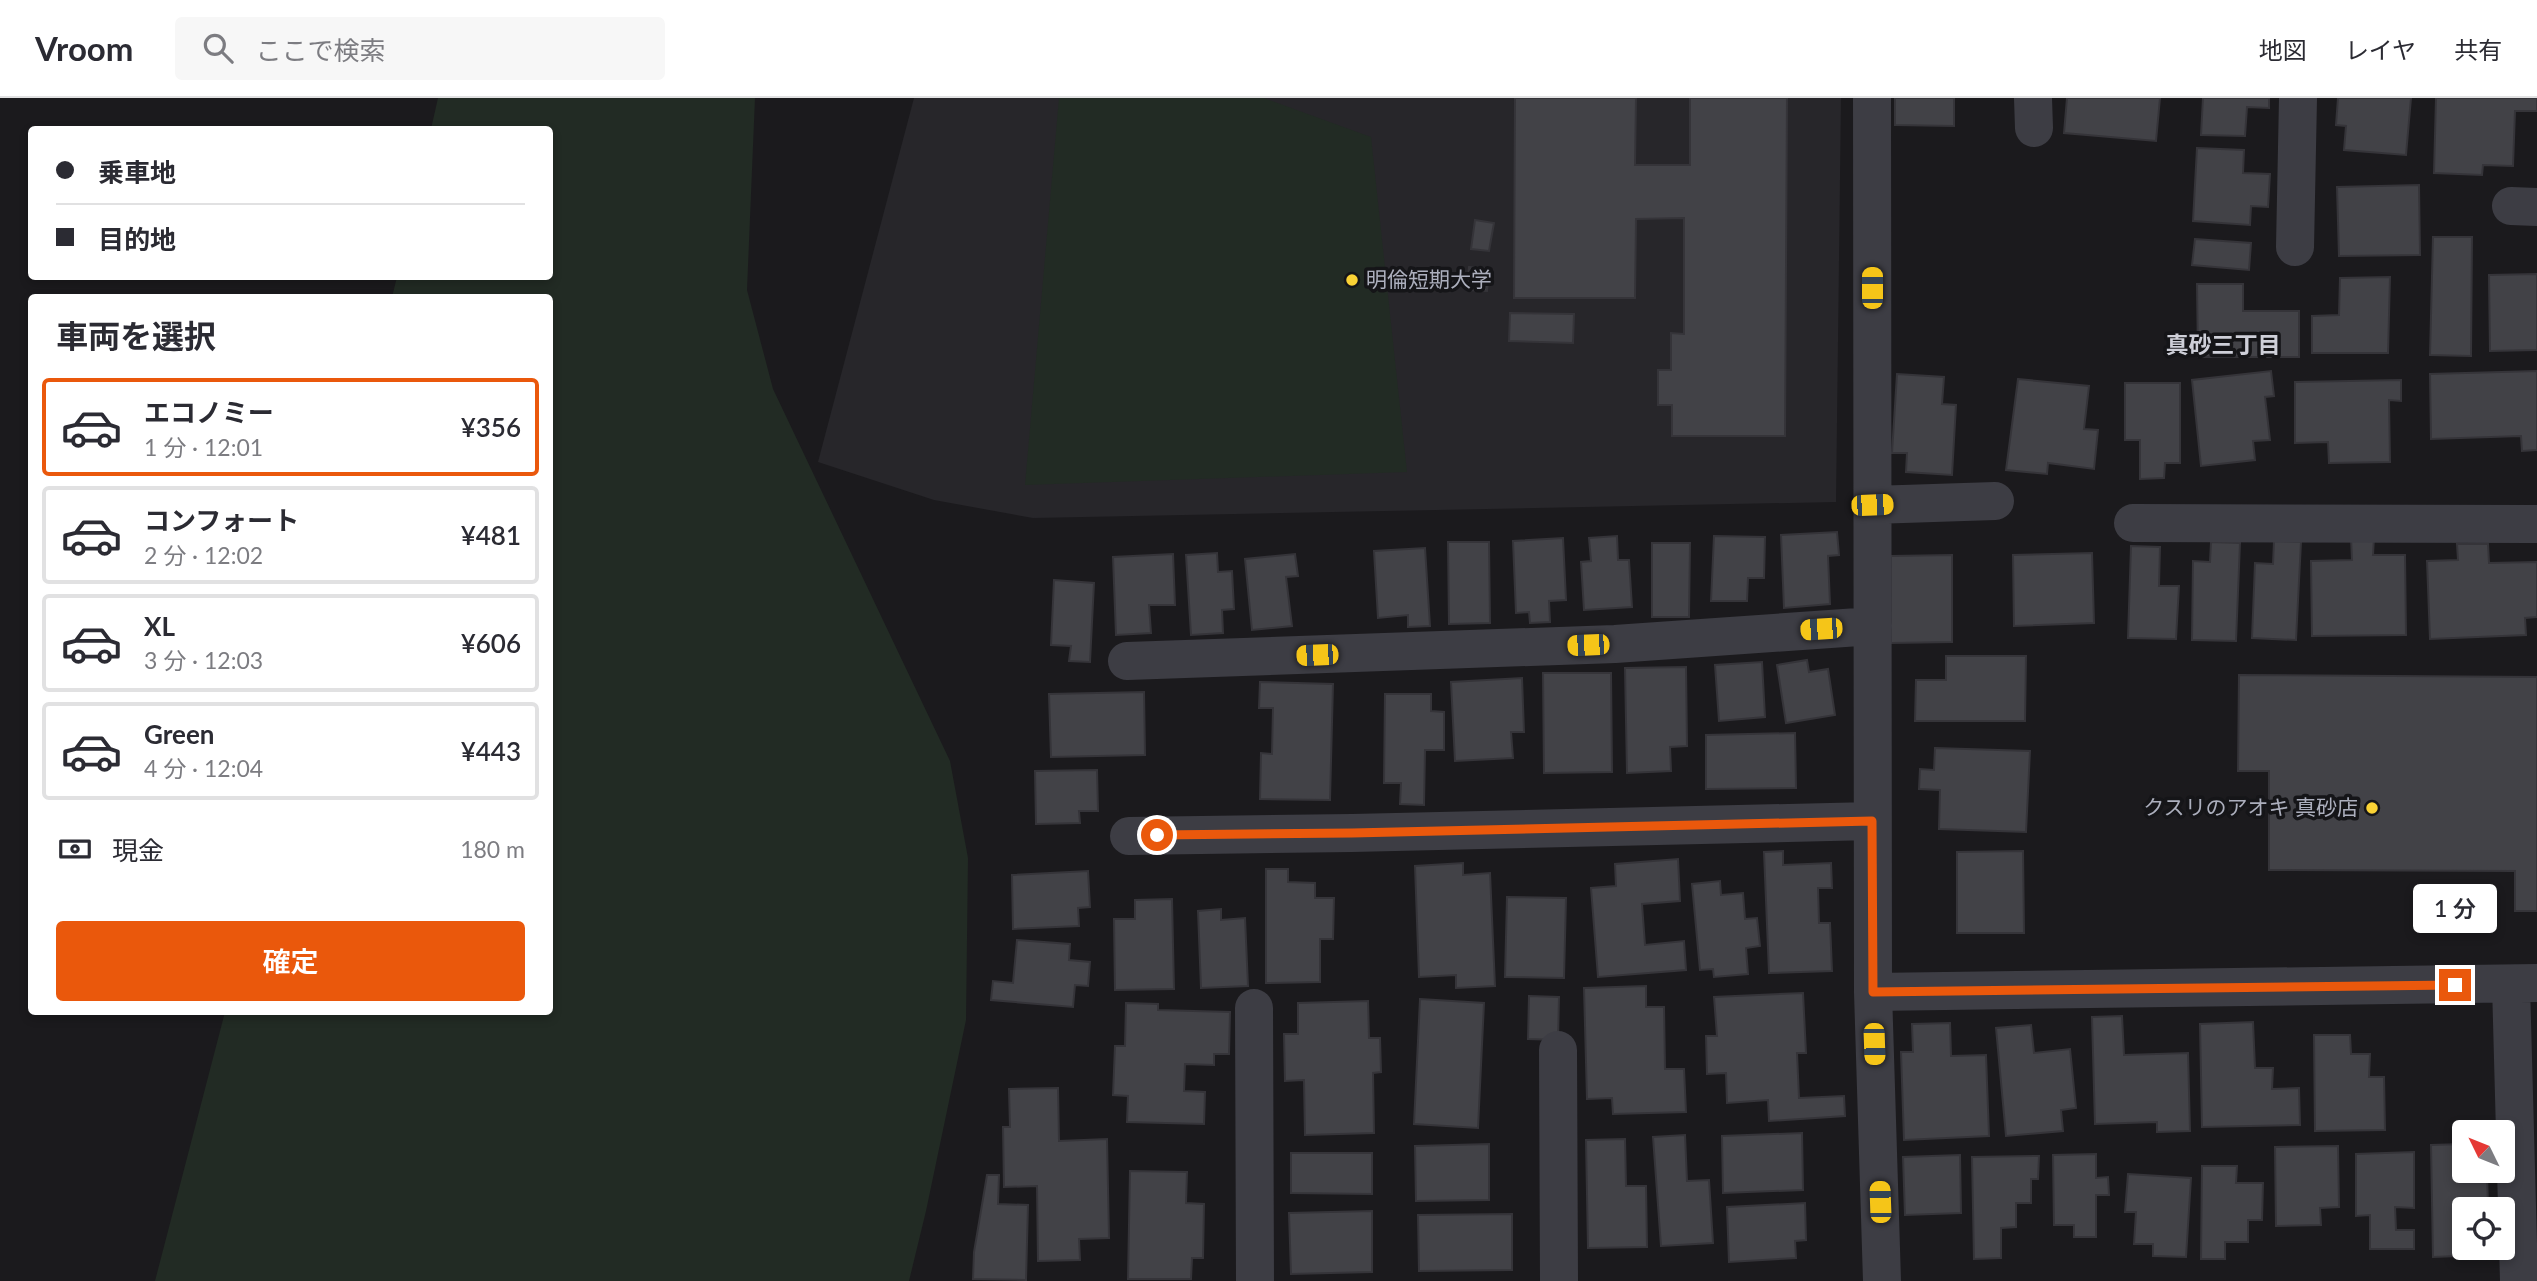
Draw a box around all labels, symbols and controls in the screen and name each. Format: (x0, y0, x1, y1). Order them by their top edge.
search box (175, 17, 665, 80)
text: Vroom (35, 28, 133, 68)
icon: search (199, 29, 237, 67)
text: ここで検索 (255, 34, 385, 66)
text: 地図 (2259, 35, 2307, 64)
text: レイヤ (2345, 35, 2416, 64)
text: 共有 (2454, 35, 2502, 64)
text: 乗車地 (98, 156, 176, 188)
text: 目的地 (98, 223, 176, 255)
place label: 明倫短期大学 (1366, 266, 1492, 291)
car (1862, 267, 1883, 309)
marker: 明倫短期大学 (1344, 272, 1360, 288)
text: 車両を選択 (56, 316, 216, 355)
district label: 真砂三丁目 (2166, 330, 2281, 358)
icon: car (60, 396, 123, 459)
text: エコノミー (144, 396, 274, 428)
text: ¥356 (461, 411, 521, 443)
text: 1 分 · 12:01 (144, 433, 263, 461)
car (1851, 494, 1894, 516)
icon: car (60, 504, 123, 567)
text: コンフォート (144, 504, 299, 536)
text: ¥481 (461, 519, 521, 551)
text: 2 分 · 12:02 (144, 541, 263, 569)
text: XL (144, 610, 175, 642)
icon: car (60, 612, 123, 675)
car (1800, 617, 1843, 641)
text: ¥606 (461, 627, 521, 659)
car (1567, 634, 1610, 656)
car (1296, 644, 1339, 666)
text: 3 分 · 12:03 (144, 646, 263, 674)
text: Green (144, 718, 214, 750)
icon: car (60, 720, 123, 783)
text: ¥443 (461, 735, 521, 767)
text: 4 分 · 12:04 (144, 754, 263, 782)
place label: クスリのアオキ 真砂店 (2143, 794, 2358, 819)
marker: クスリのアオキ 真砂店 (2364, 800, 2380, 816)
route start (1141, 819, 1173, 851)
icon: cash (56, 830, 94, 868)
text: 現金 (112, 834, 164, 866)
text: 180 m (460, 835, 525, 863)
callout: 1 分 (2413, 884, 2497, 932)
text: 1 分 (2434, 894, 2476, 922)
button: 確定 (56, 921, 525, 1001)
route end (2439, 969, 2471, 1001)
car (1863, 1023, 1886, 1065)
north arrow (2452, 1120, 2515, 1183)
map controls (2452, 1120, 2515, 1260)
car (1869, 1181, 1892, 1223)
button: locate (2452, 1197, 2515, 1260)

